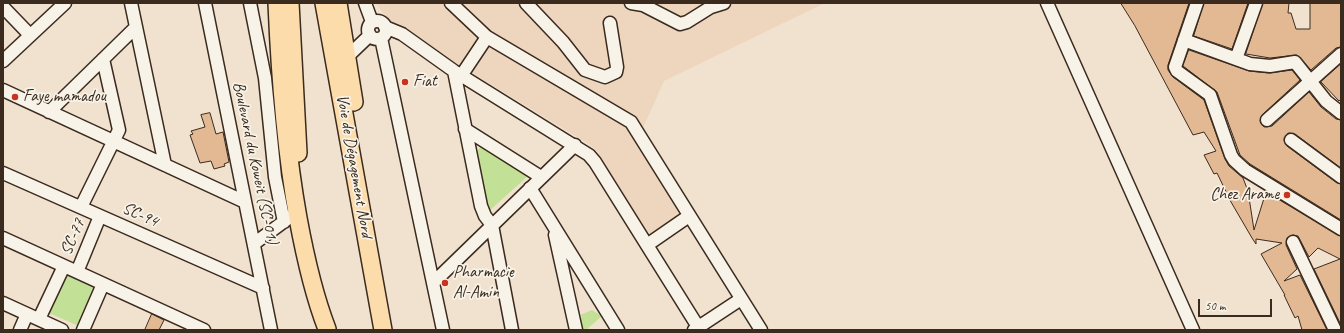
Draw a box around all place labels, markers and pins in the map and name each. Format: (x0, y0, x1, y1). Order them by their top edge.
place label: Fiat (413, 72, 437, 92)
marker: Fiat (400, 77, 410, 87)
place label: Faye mamadou (23, 87, 106, 107)
marker: Faye mamadou (10, 92, 20, 102)
place label: Chez Arame (1210, 185, 1279, 205)
marker: Chez Arame (1282, 190, 1292, 200)
place label: Pharmacie Al-Amin (453, 263, 514, 303)
marker: Pharmacie Al-Amin (440, 278, 450, 288)

